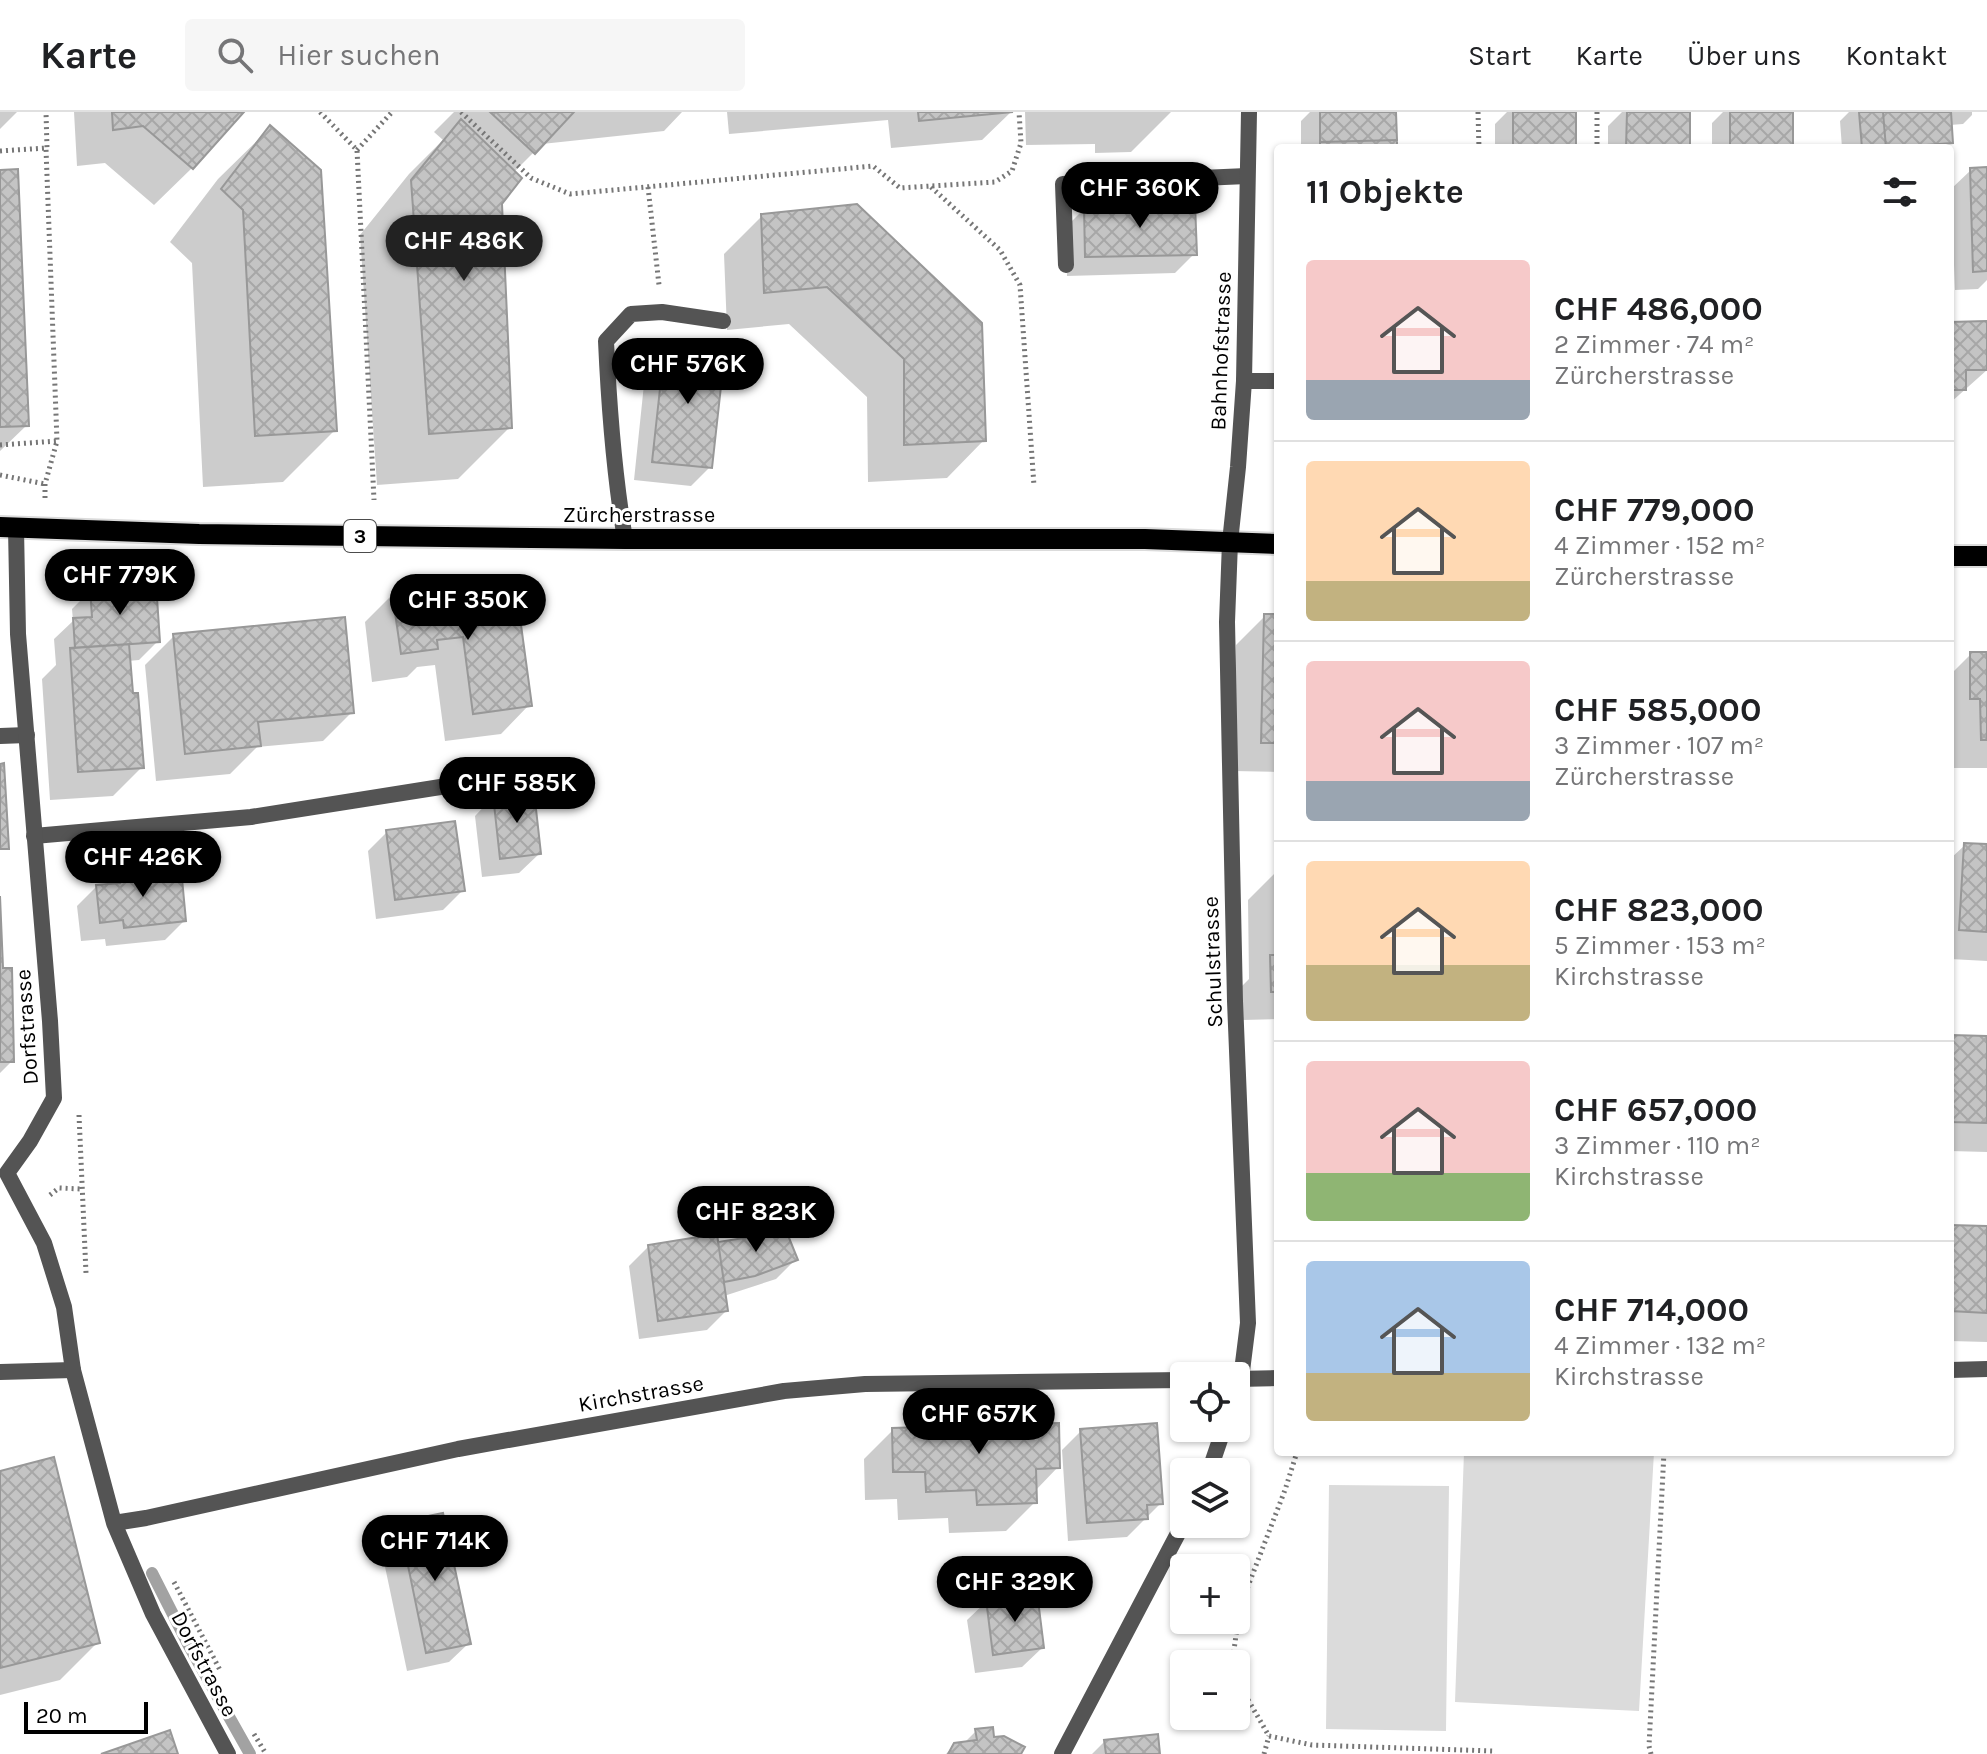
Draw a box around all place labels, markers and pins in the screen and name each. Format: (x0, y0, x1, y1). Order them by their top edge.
pin: CHF 360K (1057, 162, 1223, 230)
pin: CHF 486K (381, 215, 547, 283)
pin: CHF 576K (605, 338, 771, 406)
pin: CHF 779K (37, 549, 203, 617)
pin: CHF 350K (385, 574, 551, 642)
pin: CHF 585K (434, 757, 600, 825)
pin: CHF 426K (60, 831, 226, 899)
pin: CHF 823K (673, 1186, 839, 1254)
pin: CHF 657K (896, 1388, 1062, 1456)
pin: CHF 714K (352, 1515, 518, 1583)
pin: CHF 329K (932, 1556, 1098, 1624)

